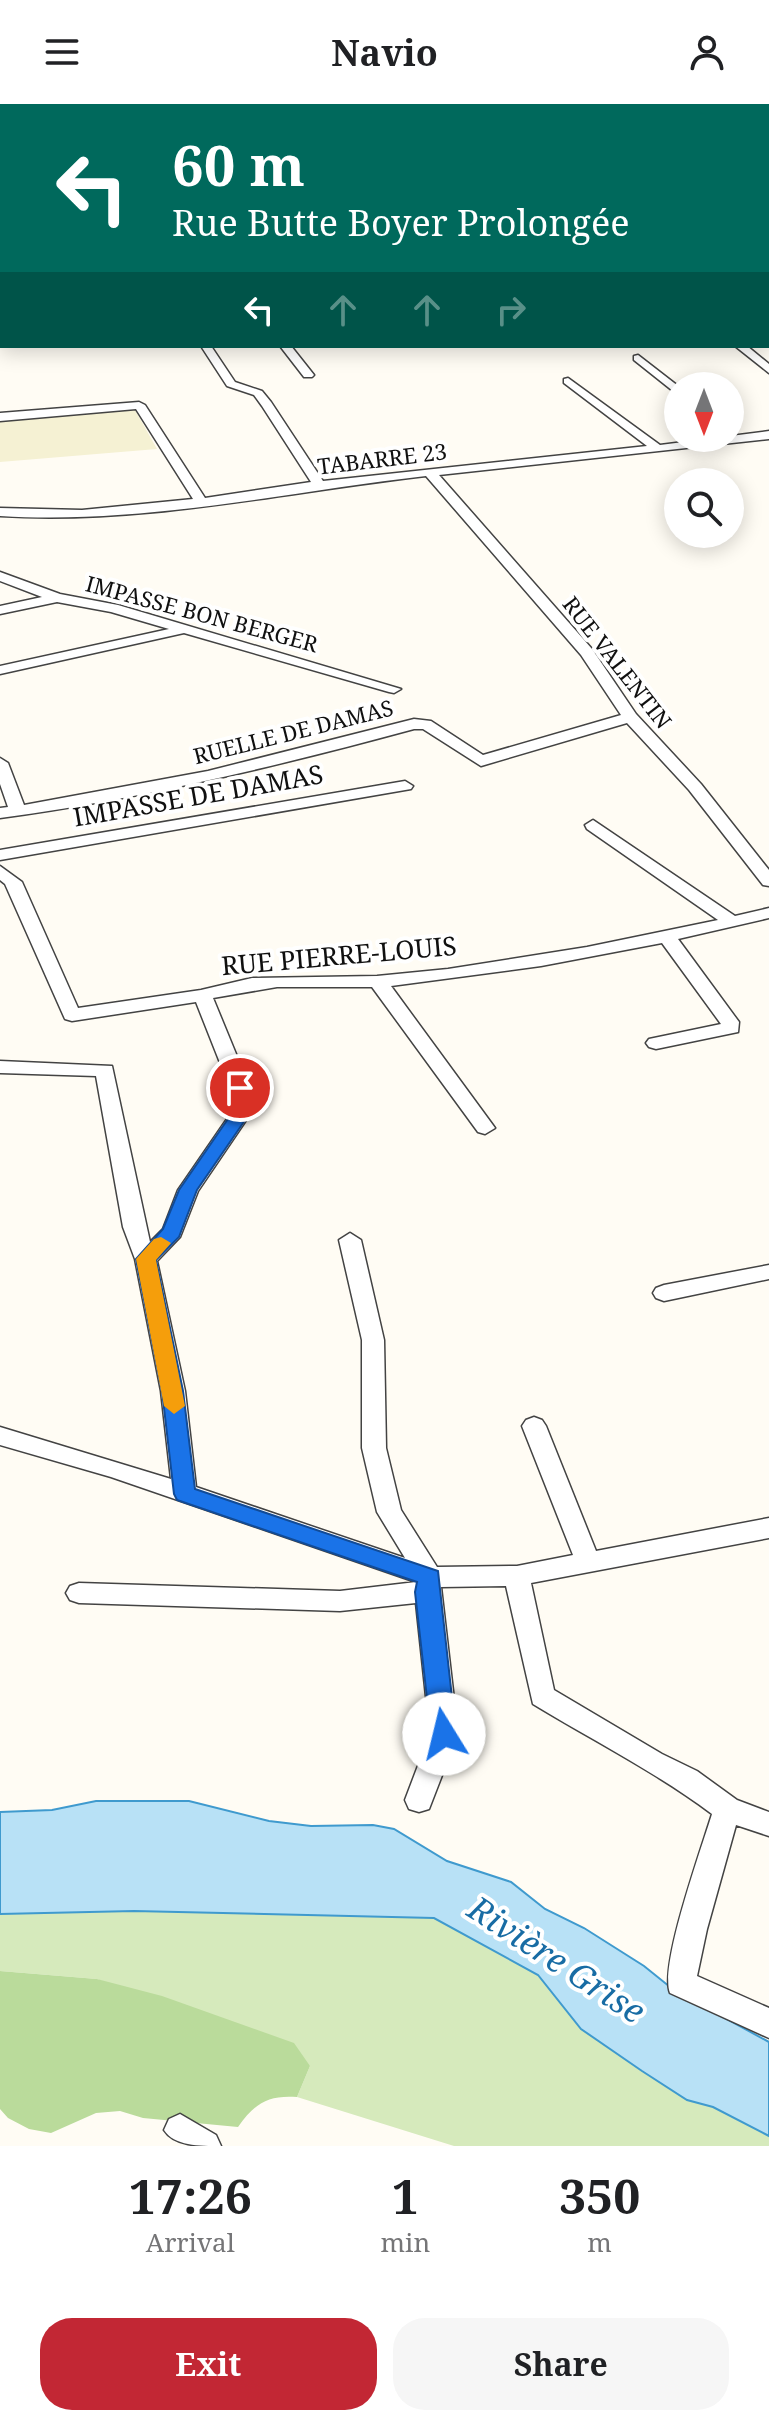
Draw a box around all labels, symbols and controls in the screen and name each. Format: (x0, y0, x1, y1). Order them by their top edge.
text: Navio (331, 28, 438, 77)
icon: menu (40, 30, 84, 74)
icon: person (685, 30, 729, 74)
text: 60 m (172, 126, 305, 202)
icon: left (40, 136, 144, 240)
text: Rue Butte Boyer Prolongée (172, 198, 630, 247)
icon: left (237, 288, 281, 332)
icon: ahead (321, 288, 365, 332)
icon: ahead (405, 288, 449, 332)
icon: right (489, 288, 533, 332)
north arrow (664, 372, 744, 452)
map controls (664, 372, 744, 548)
street label: TABARRE 23 (316, 435, 448, 481)
button: search (664, 468, 744, 548)
street label: IMPASSE BON BERGER (83, 568, 322, 659)
street label: RUE VALENTIN (557, 590, 679, 735)
street label: RUELLE DE DAMAS (190, 692, 396, 770)
street label: IMPASSE DE DAMAS (70, 755, 326, 835)
street label: RUE PIERRE-LOUIS (220, 927, 458, 983)
pin (206, 1054, 274, 1122)
icon: arrive (218, 1066, 262, 1110)
position arrow (402, 1692, 486, 1776)
water label: Rivière Grise (459, 1884, 655, 2033)
text: 17:26 (129, 2163, 252, 2228)
text: 1 (392, 2163, 419, 2228)
text: 350 (559, 2163, 640, 2228)
text: Arrival (146, 2224, 235, 2260)
text: min (381, 2224, 430, 2260)
text: m (587, 2224, 612, 2260)
button: Exit (40, 2318, 377, 2410)
button: Share (393, 2318, 729, 2410)

